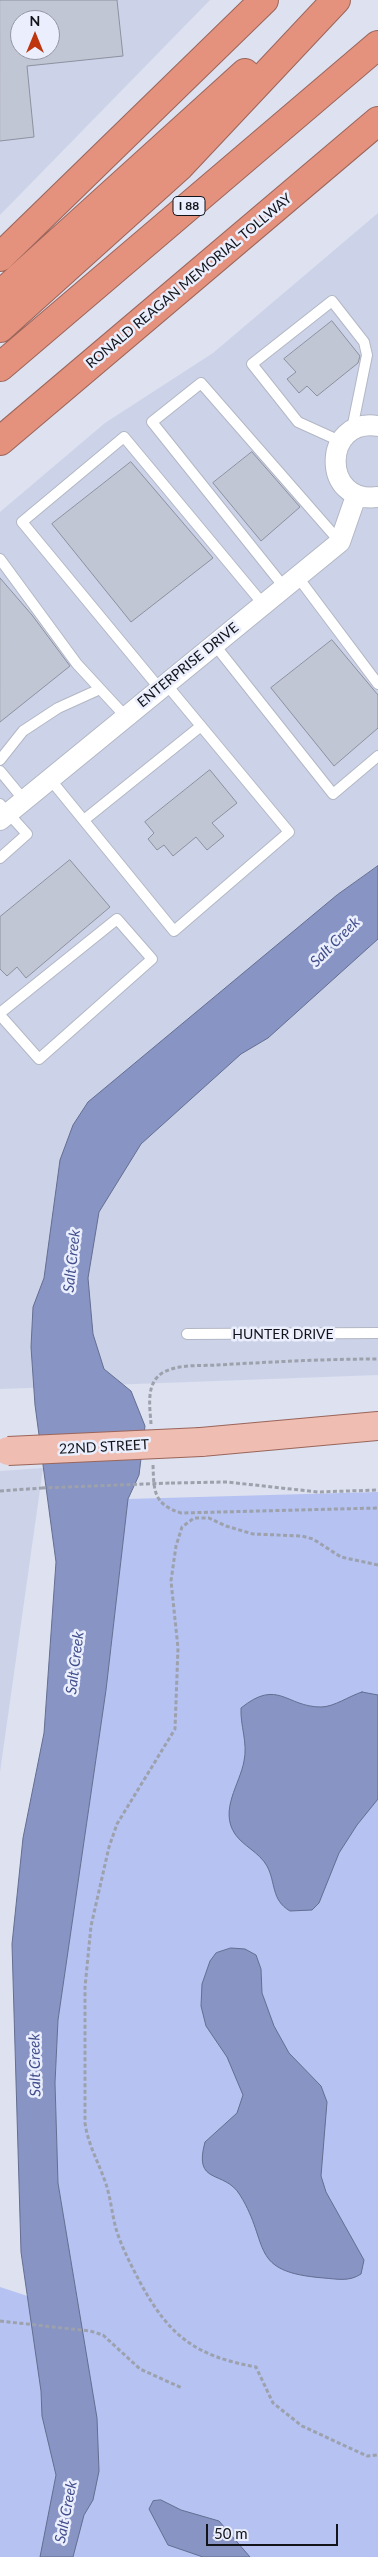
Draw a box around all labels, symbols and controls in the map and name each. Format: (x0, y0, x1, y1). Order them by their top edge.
north arrow (10, 10, 60, 60)
text: N (30, 12, 40, 29)
street label: RONALD REAGAN MEMORIAL TOLLWAY (83, 190, 295, 372)
road number: I 88 (173, 197, 205, 216)
street label: ENTERPRISE DRIVE (134, 619, 242, 711)
water label: Salt Creek (306, 913, 364, 971)
water label: Salt Creek (60, 1229, 84, 1293)
street label: HUNTER DRIVE (232, 1326, 334, 1342)
street label: 22ND STREET (59, 1436, 149, 1458)
water label: Salt Creek (62, 1631, 88, 1695)
water label: Salt Creek (25, 2033, 45, 2097)
water label: Salt Creek (51, 2479, 81, 2545)
scale bar (208, 2514, 340, 2546)
text: 50 m (214, 2524, 248, 2542)

